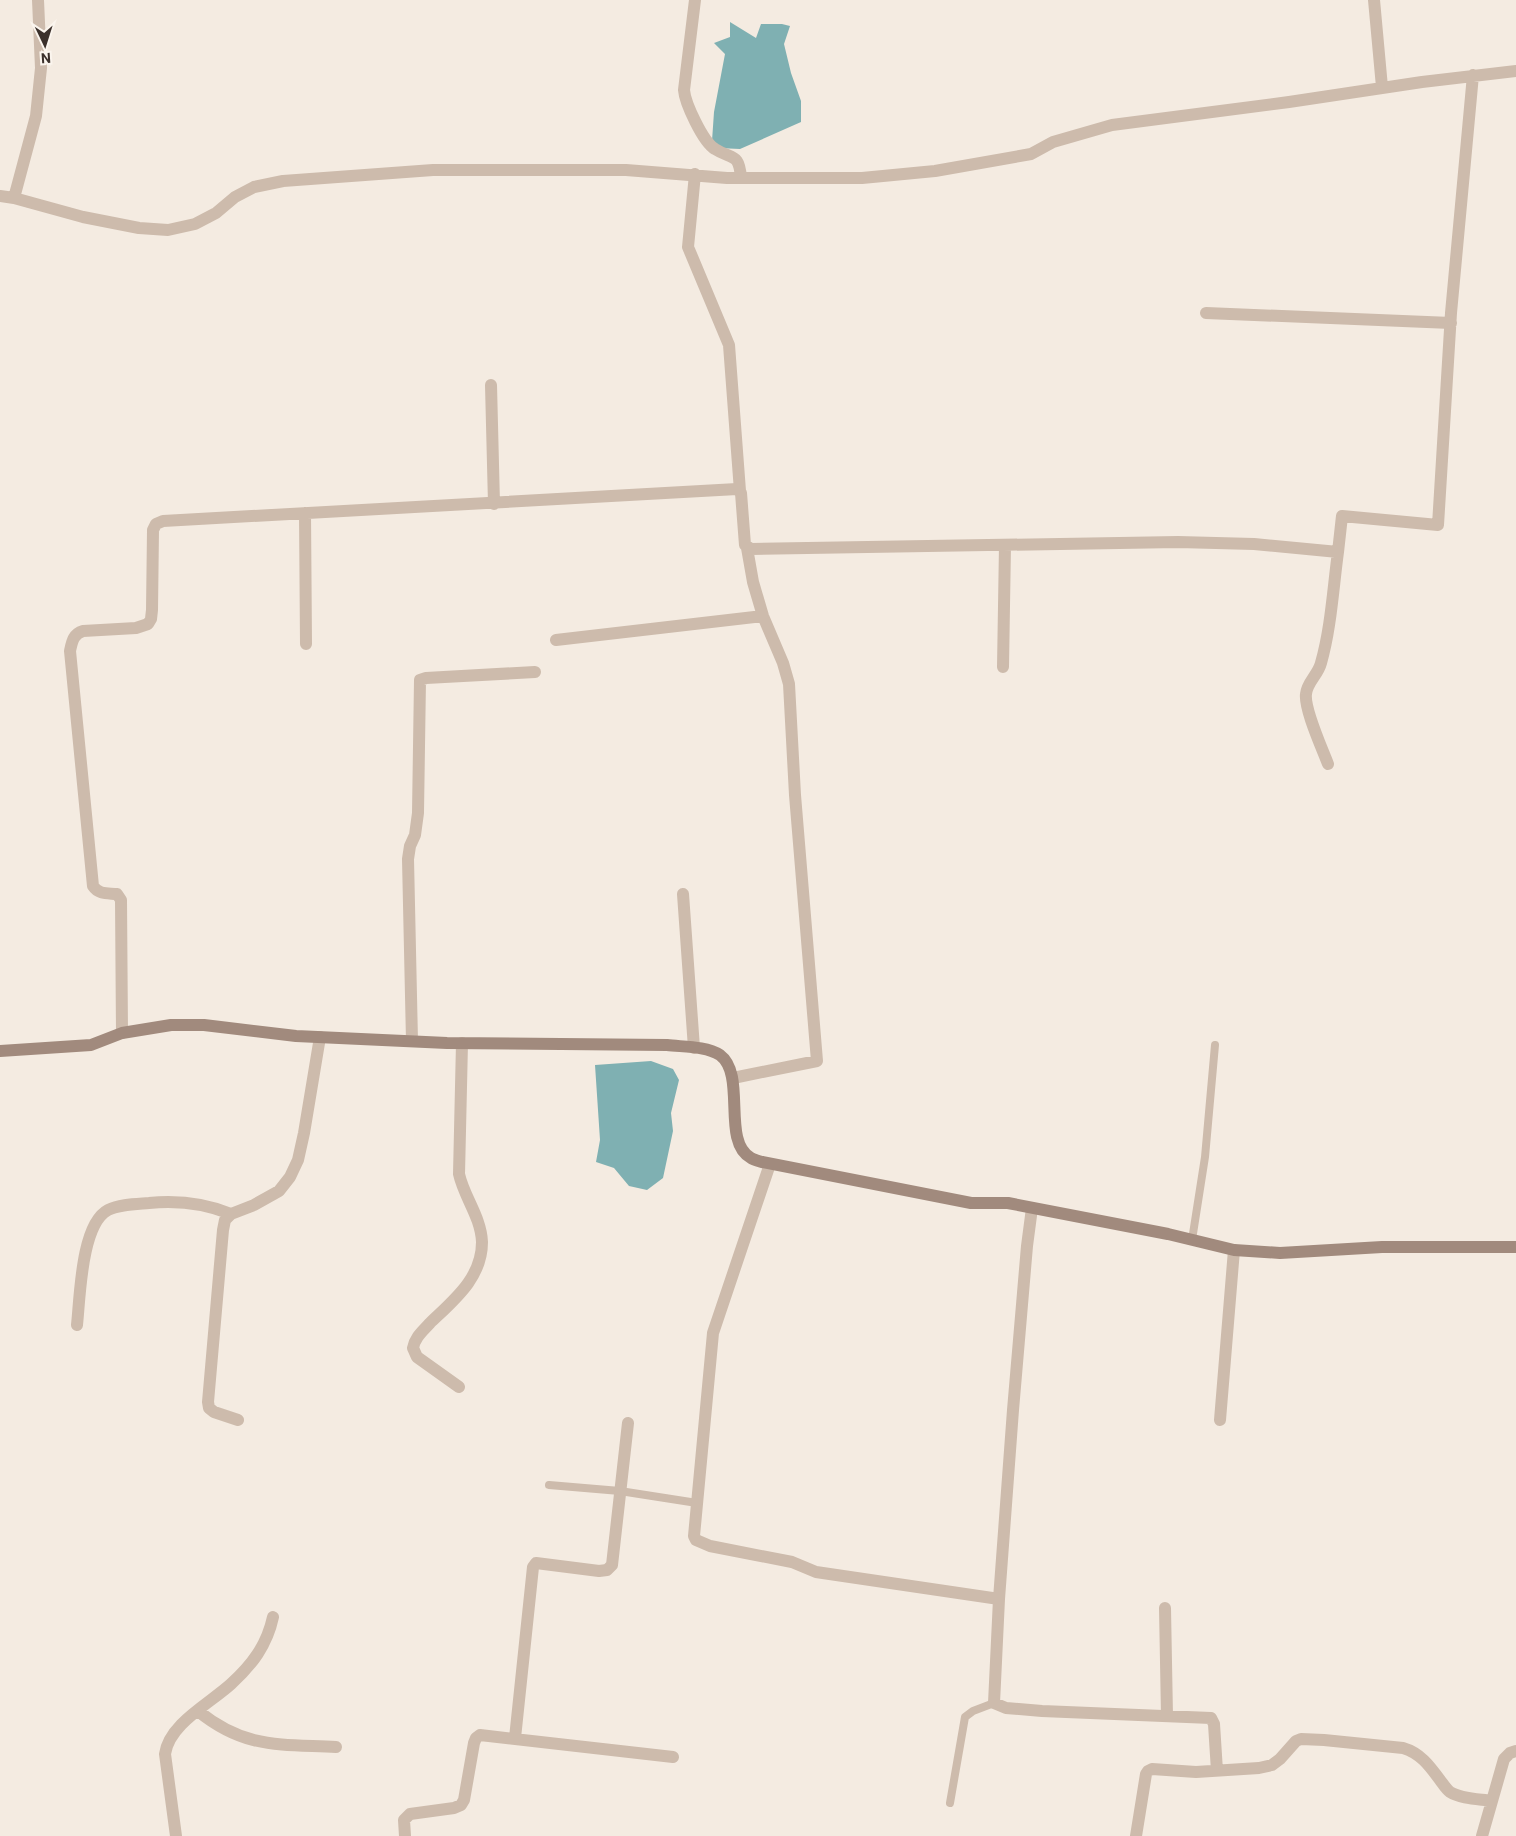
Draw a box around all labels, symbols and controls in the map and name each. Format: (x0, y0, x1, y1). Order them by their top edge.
north arrow (20, 20, 70, 70)
text: N (40, 50, 51, 66)

